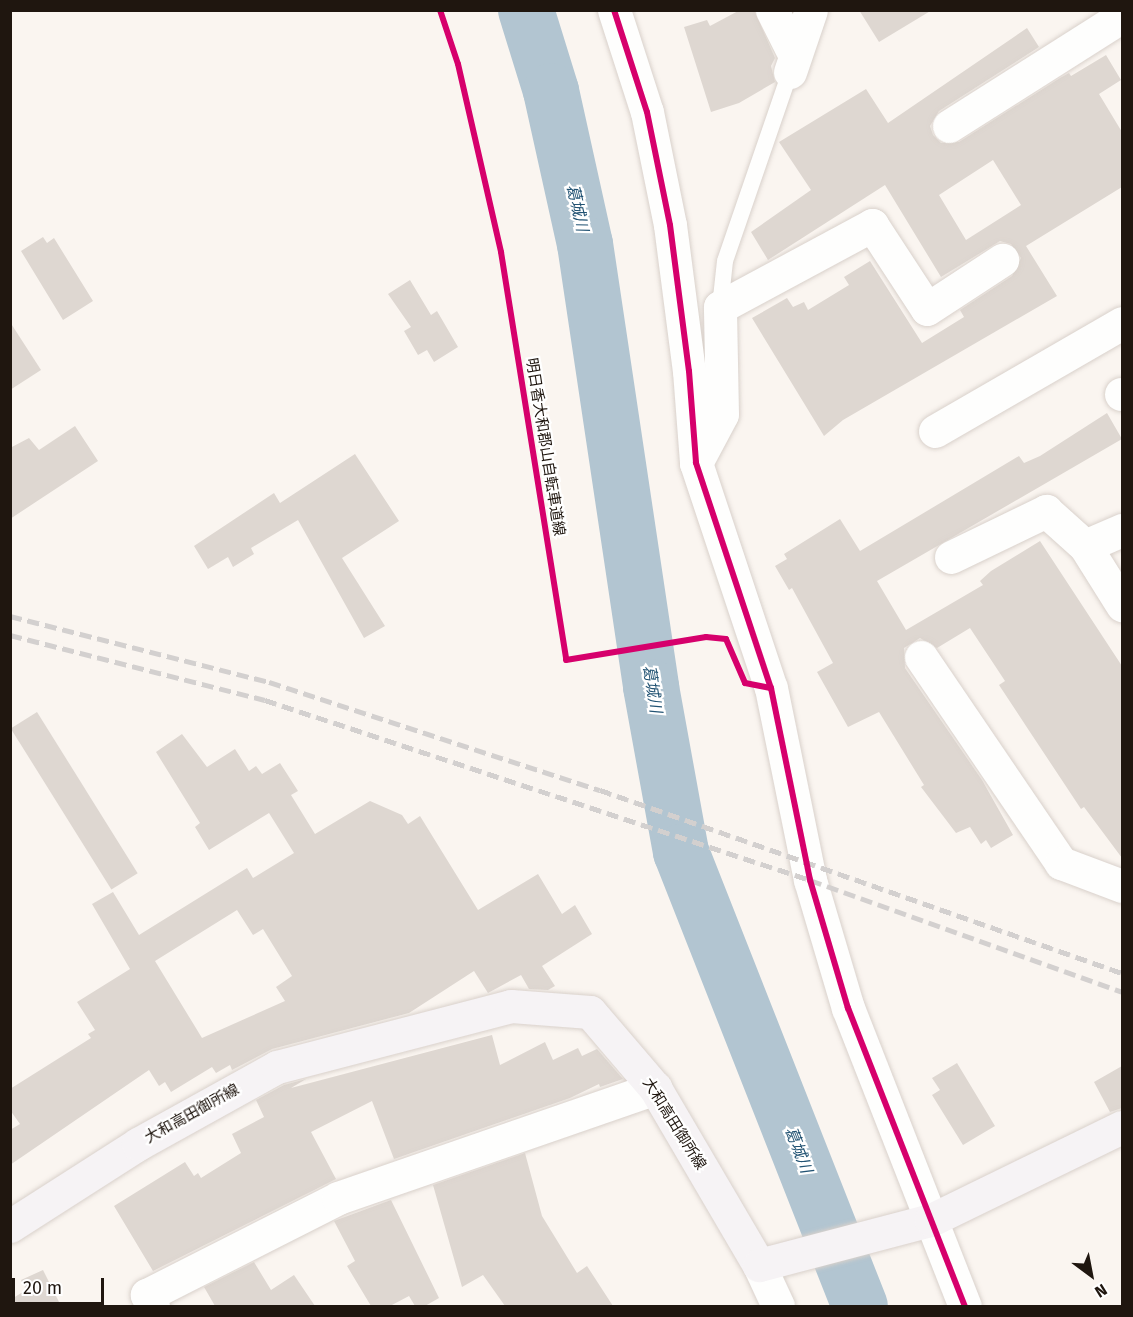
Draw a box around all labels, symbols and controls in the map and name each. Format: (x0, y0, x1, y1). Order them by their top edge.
water label: 葛城川 (562, 182, 592, 234)
street label: 明日香大和郡山自転車道線 (522, 357, 568, 537)
water label: 葛城川 (639, 664, 665, 714)
street label: 大和高田御所線 (639, 1075, 709, 1173)
street label: 大和高田御所線 (142, 1081, 242, 1147)
water label: 葛城川 (780, 1124, 816, 1176)
north arrow (1061, 1245, 1121, 1305)
scale bar (15, 1266, 106, 1304)
text: 20 m (23, 1277, 62, 1299)
text: N (1091, 1280, 1110, 1302)

